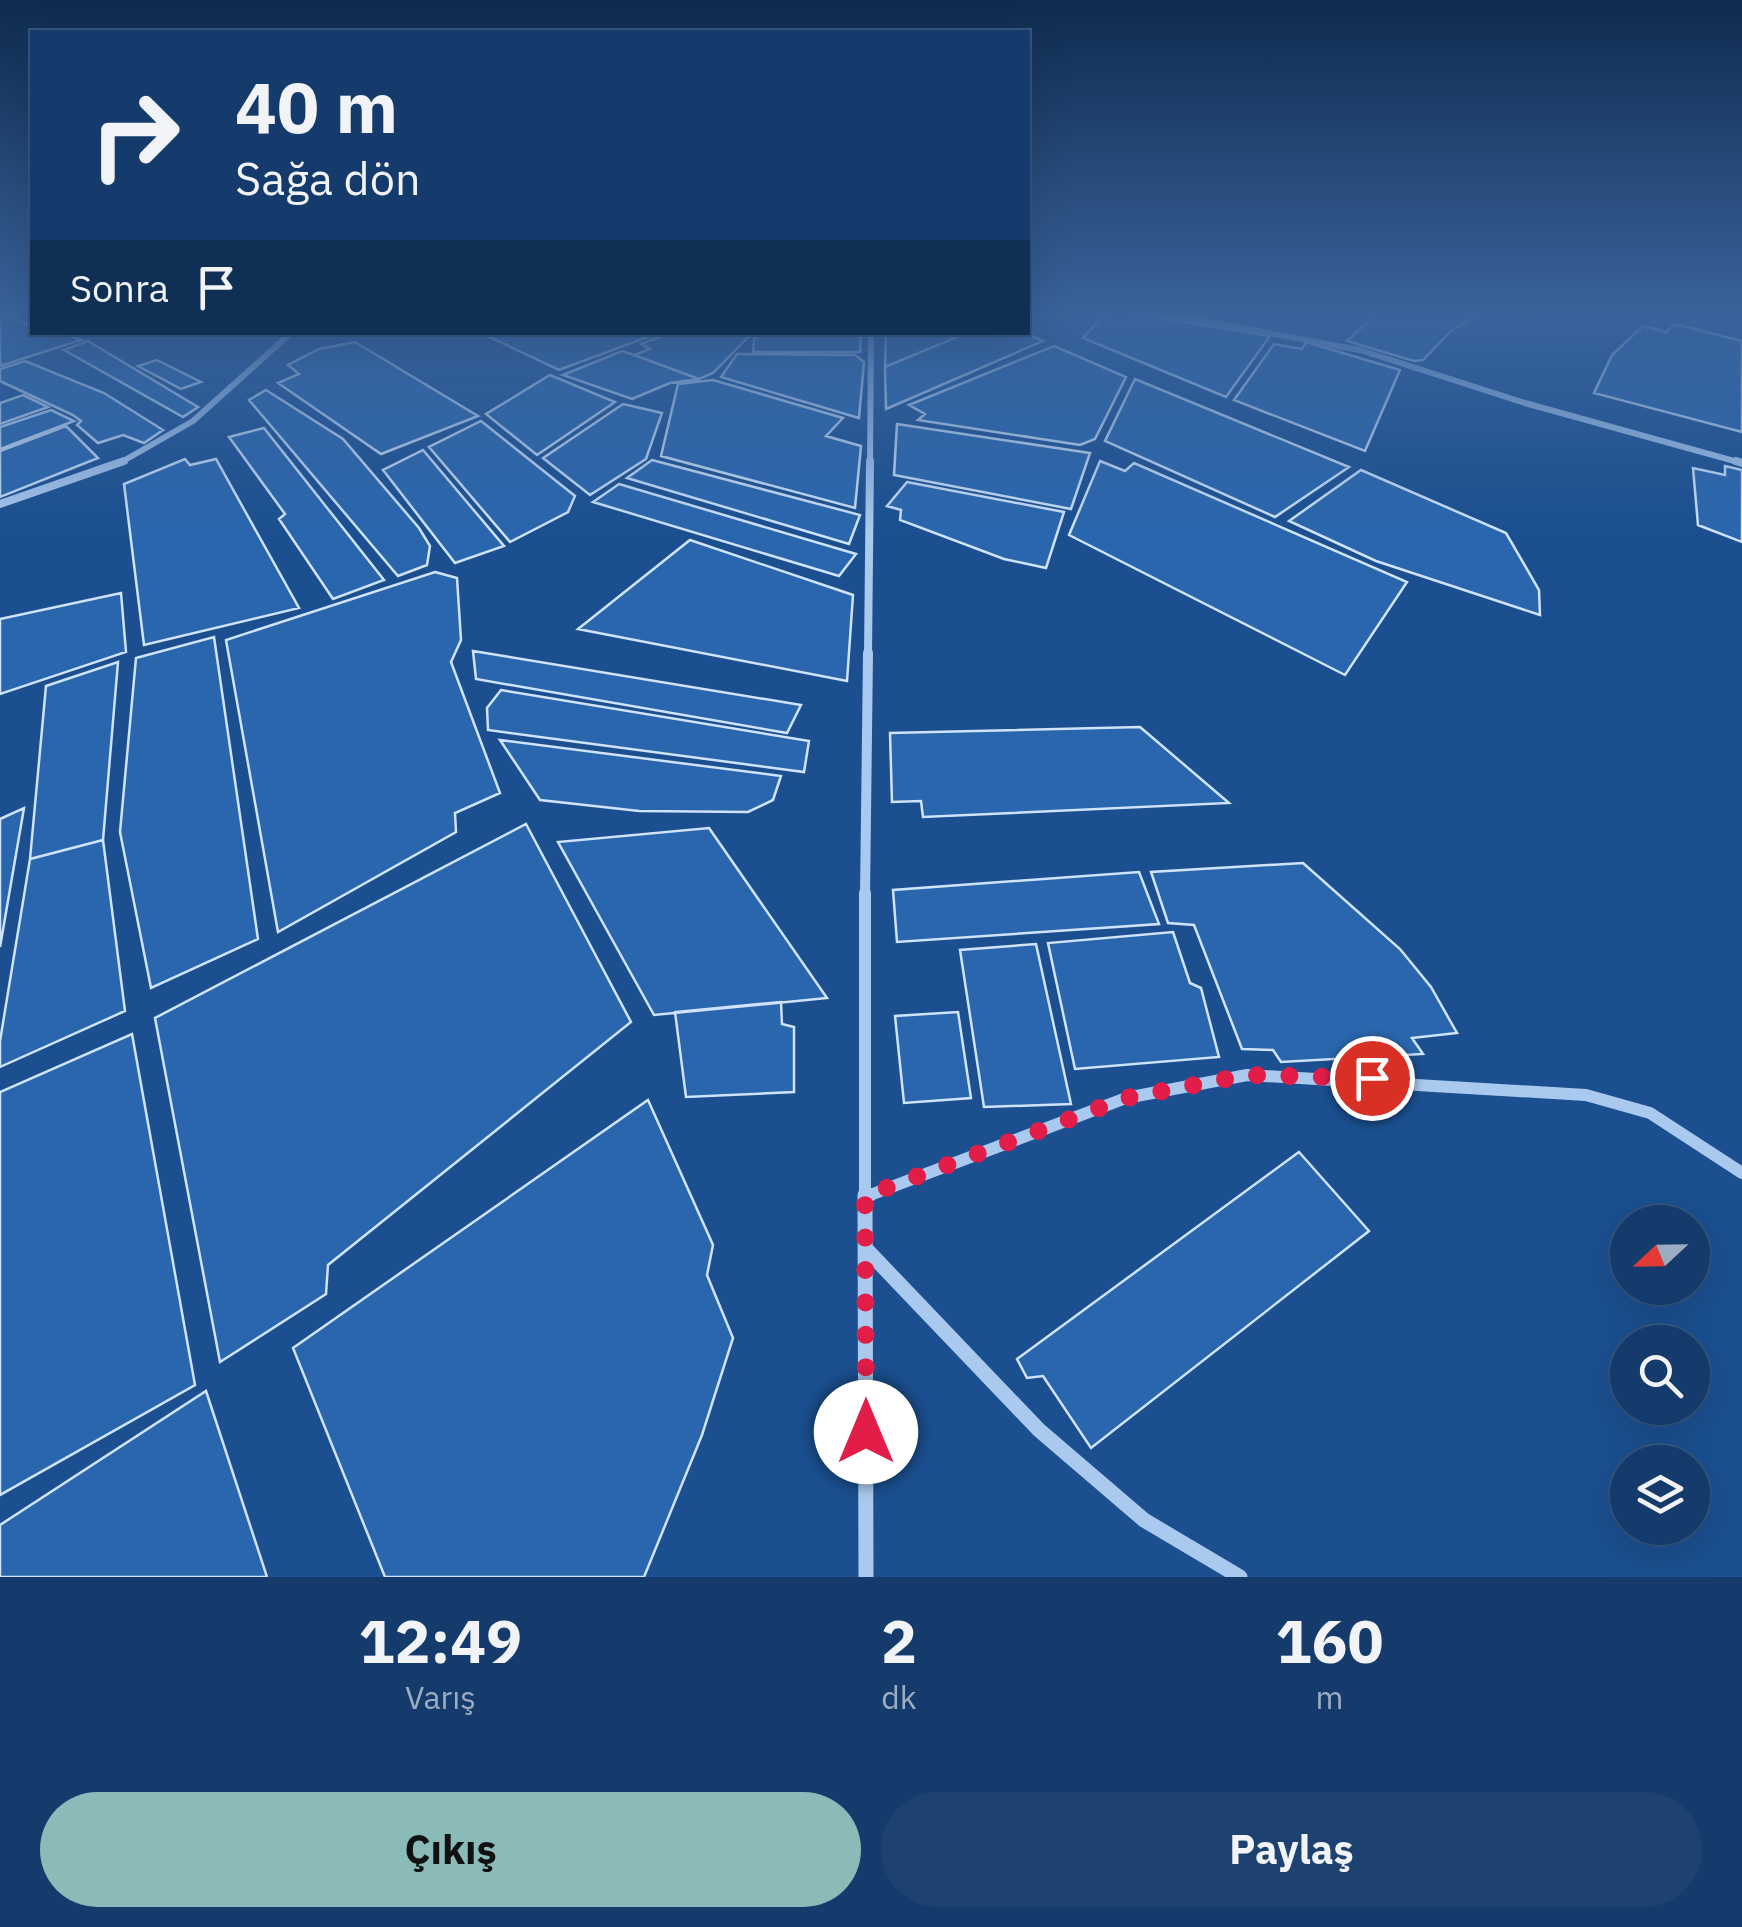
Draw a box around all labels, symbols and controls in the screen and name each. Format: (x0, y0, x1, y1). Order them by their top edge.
text: 40 m (235, 61, 398, 152)
icon: right (70, 70, 200, 200)
text: Sağa dön (235, 149, 420, 207)
icon: arrive (189, 260, 244, 315)
text: Sonra (70, 263, 169, 312)
pin (1330, 1036, 1415, 1121)
icon: arrive (1345, 1051, 1400, 1106)
north arrow (1610, 1205, 1710, 1305)
map controls (1610, 1205, 1710, 1545)
button: search (1610, 1325, 1710, 1425)
position arrow (814, 1380, 918, 1484)
button: layers (1610, 1445, 1710, 1545)
text: 12:49 (359, 1601, 522, 1680)
text: 2 (881, 1601, 917, 1680)
text: 160 (1275, 1601, 1383, 1680)
text: Varış (405, 1676, 476, 1718)
text: dk (881, 1676, 917, 1718)
text: m (1315, 1676, 1343, 1718)
button: Çıkış (40, 1792, 861, 1907)
button: Paylaş (881, 1792, 1702, 1907)

